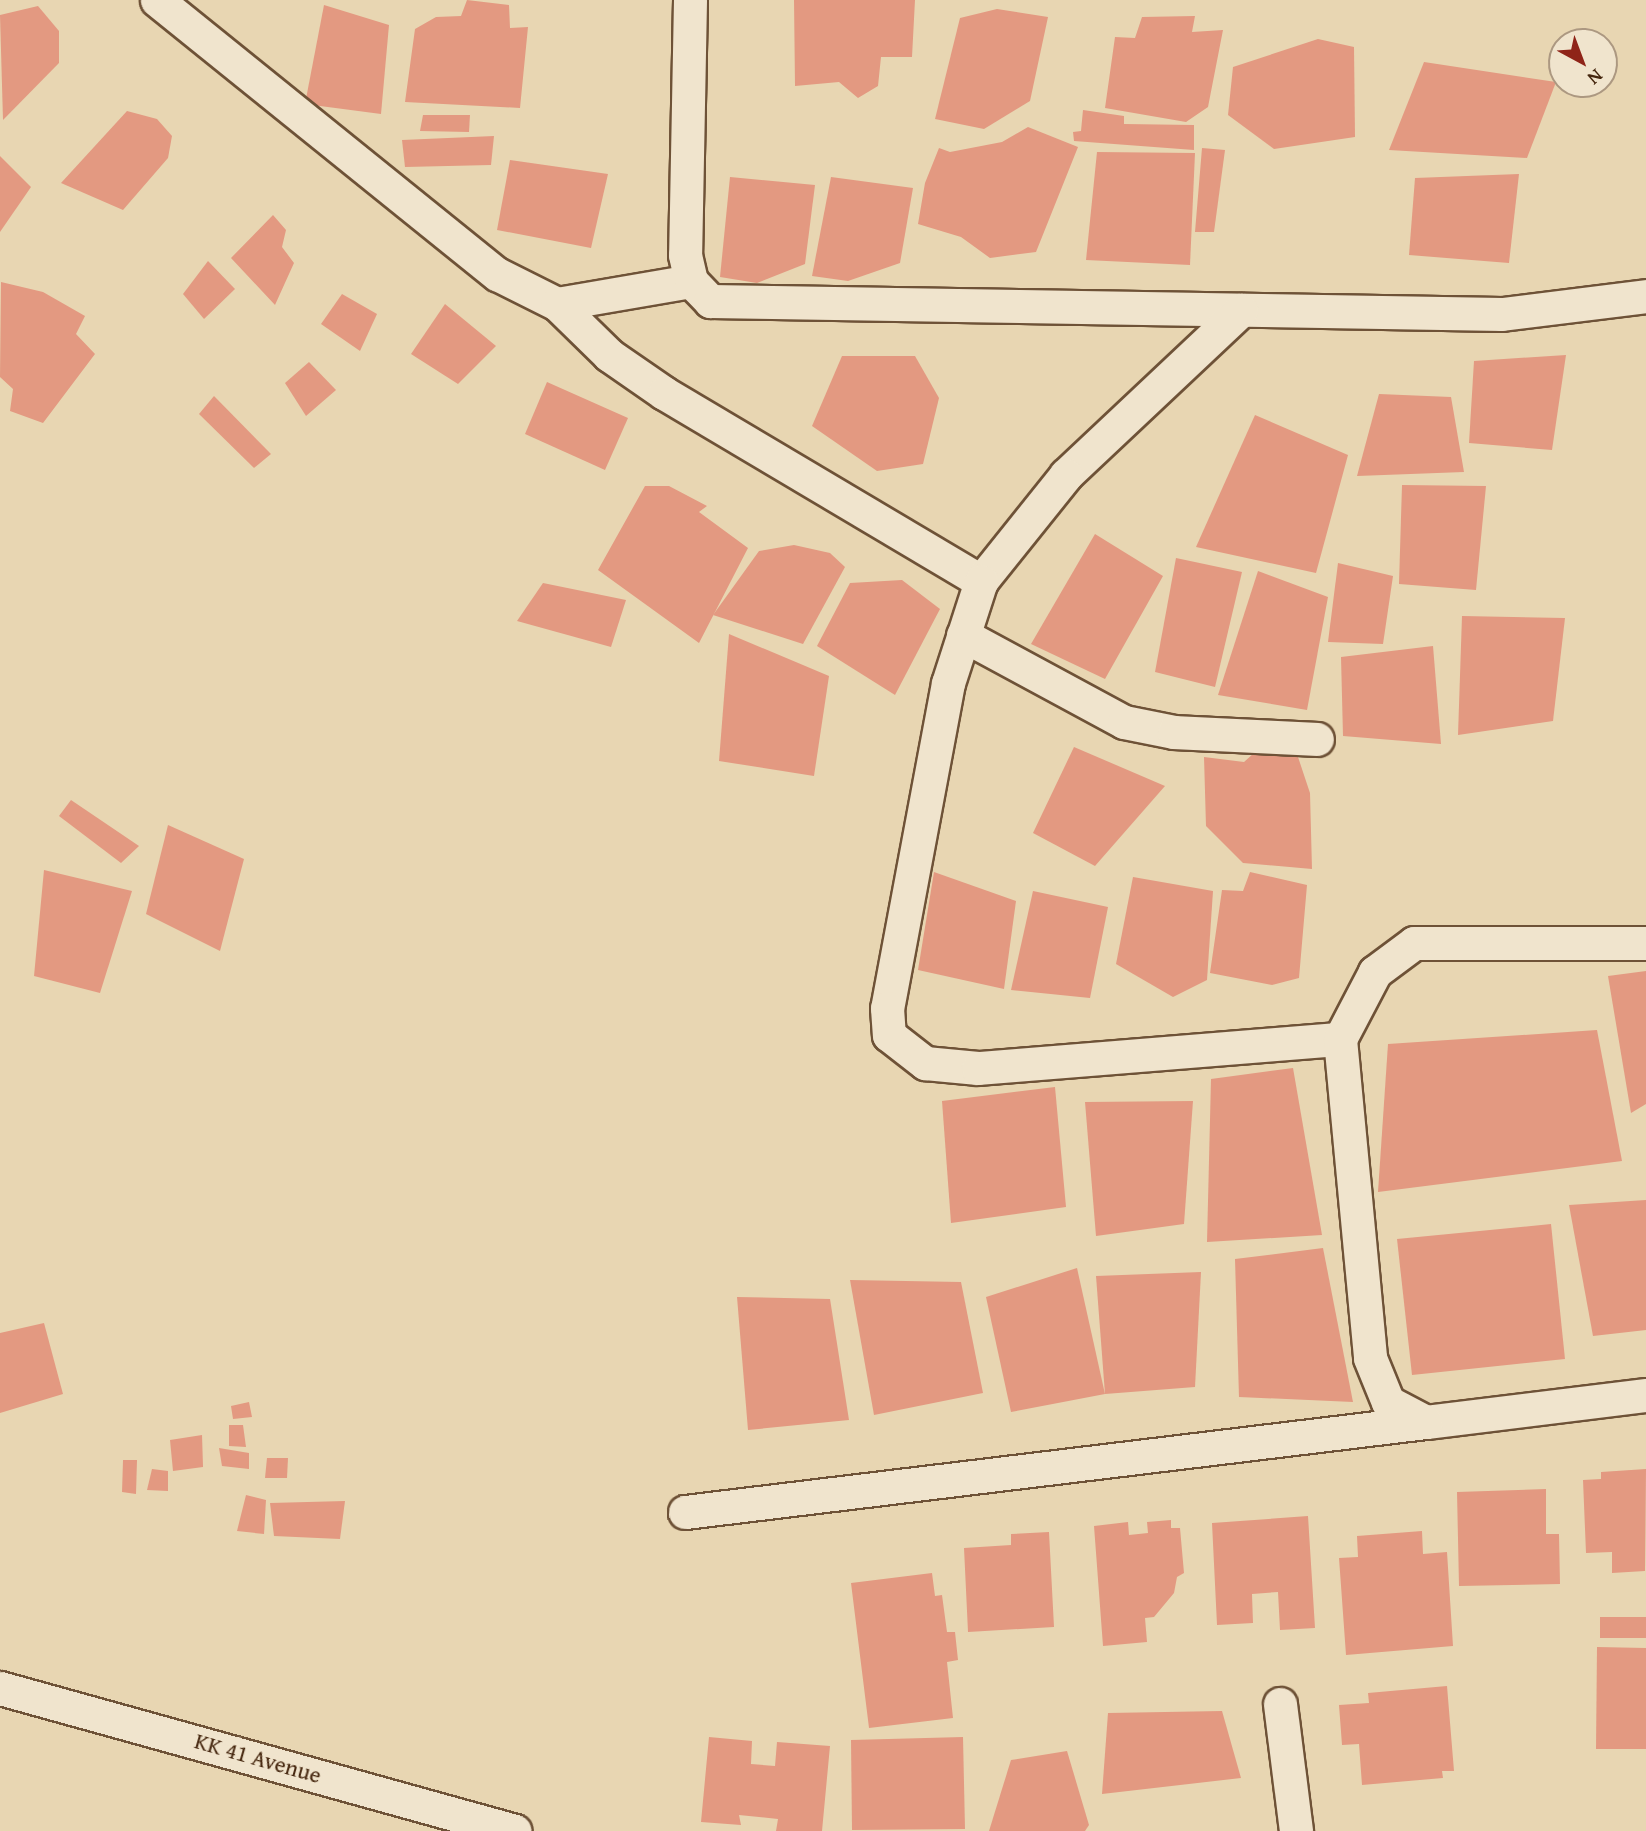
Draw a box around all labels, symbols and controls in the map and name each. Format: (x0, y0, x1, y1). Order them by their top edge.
north arrow (1548, 28, 1618, 98)
text: N (1581, 63, 1609, 92)
street label: KK 41 Avenue (192, 1727, 324, 1789)

